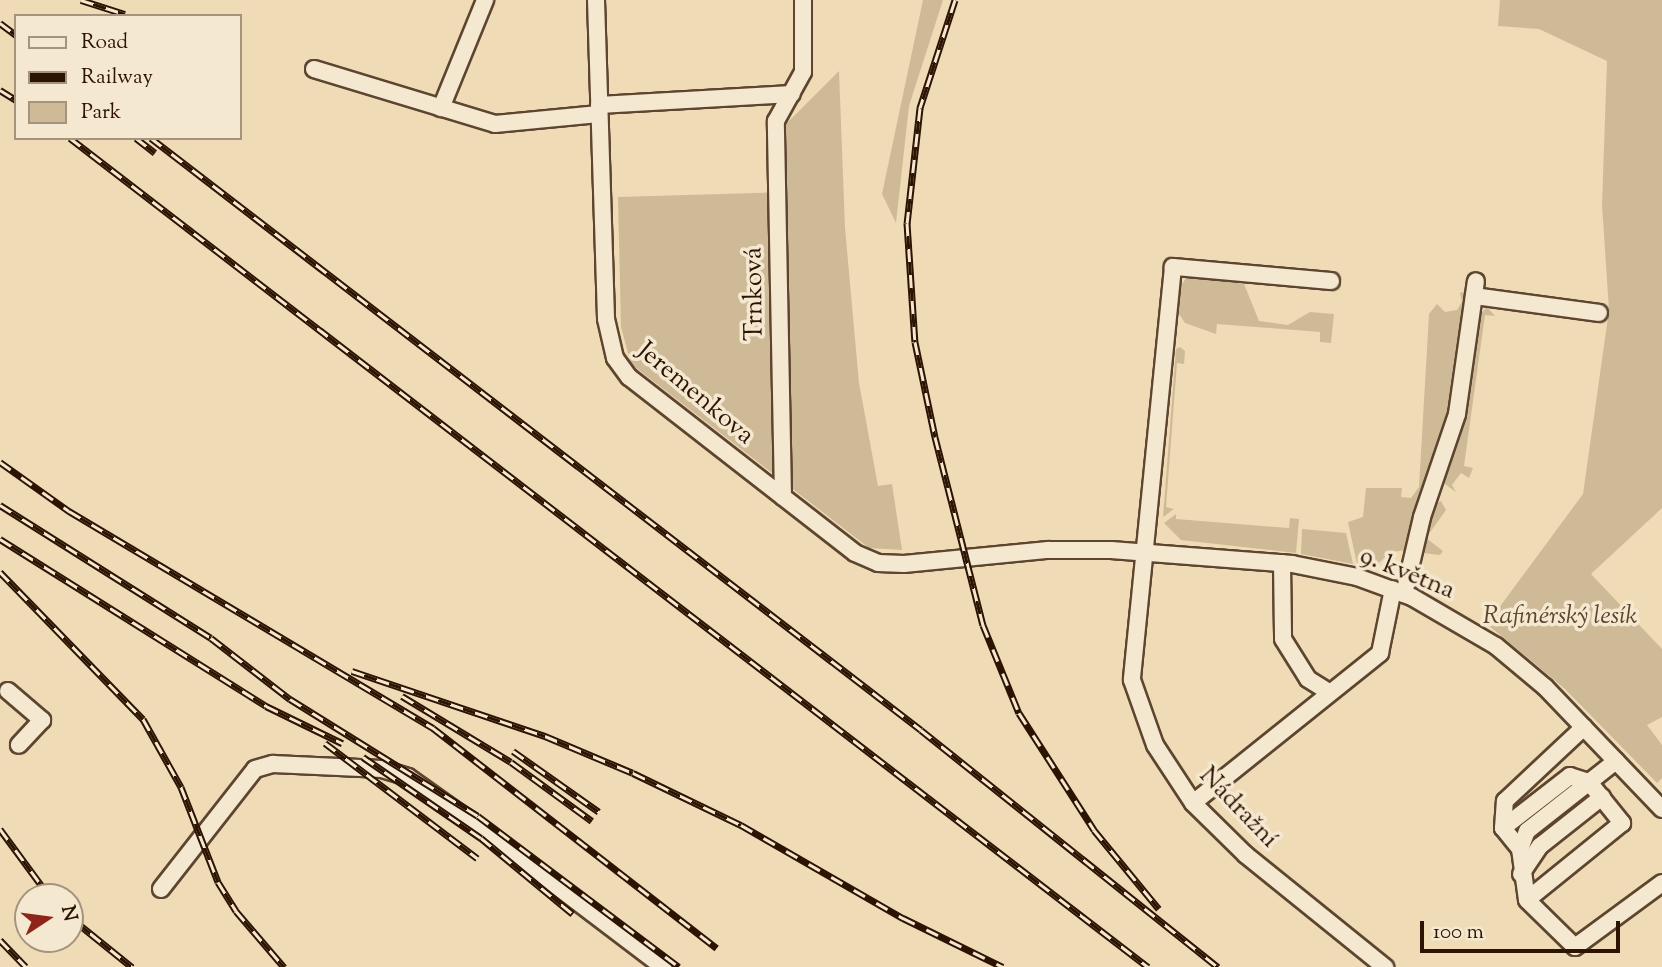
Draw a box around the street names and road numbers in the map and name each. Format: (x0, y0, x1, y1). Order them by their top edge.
street label: Trnková (739, 247, 771, 341)
street label: Jeremenkova (630, 336, 760, 452)
street label: 9. května (1355, 541, 1459, 607)
street label: Nádražní (1192, 761, 1284, 855)

